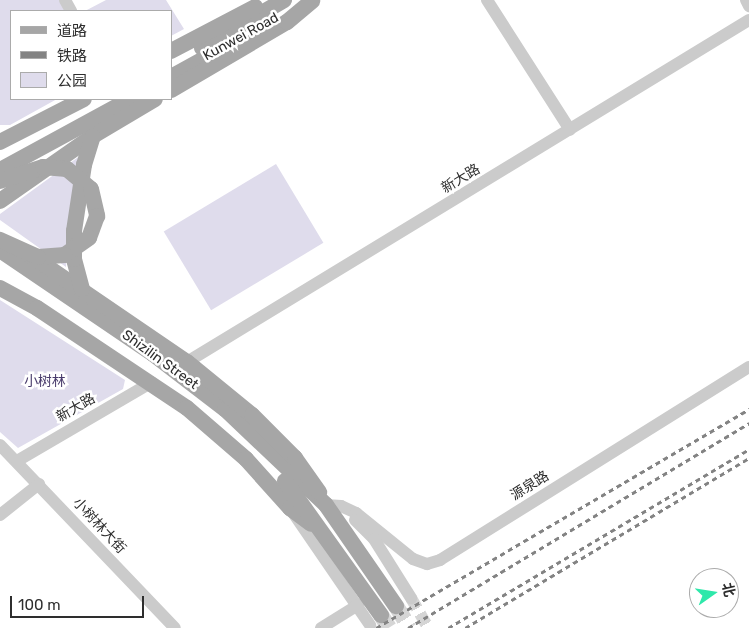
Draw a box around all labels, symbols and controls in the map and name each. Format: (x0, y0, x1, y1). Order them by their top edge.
street label: Kunwei Road (200, 9, 282, 65)
legend (10, 10, 172, 100)
text: 道路 (57, 22, 87, 40)
text: 铁路 (57, 47, 87, 65)
text: 公园 (57, 72, 87, 90)
street label: 新大路 (439, 161, 483, 197)
street label: Shizilin Street (119, 327, 201, 393)
park label: 小树林 (24, 374, 66, 390)
street label: 新大路 (54, 390, 98, 426)
street label: 源泉路 (508, 468, 552, 504)
street label: 小树林大街 (69, 495, 129, 557)
north arrow (689, 568, 739, 618)
text: 北 (718, 581, 738, 598)
scale bar (12, 586, 146, 618)
text: 100 m (18, 596, 60, 614)

